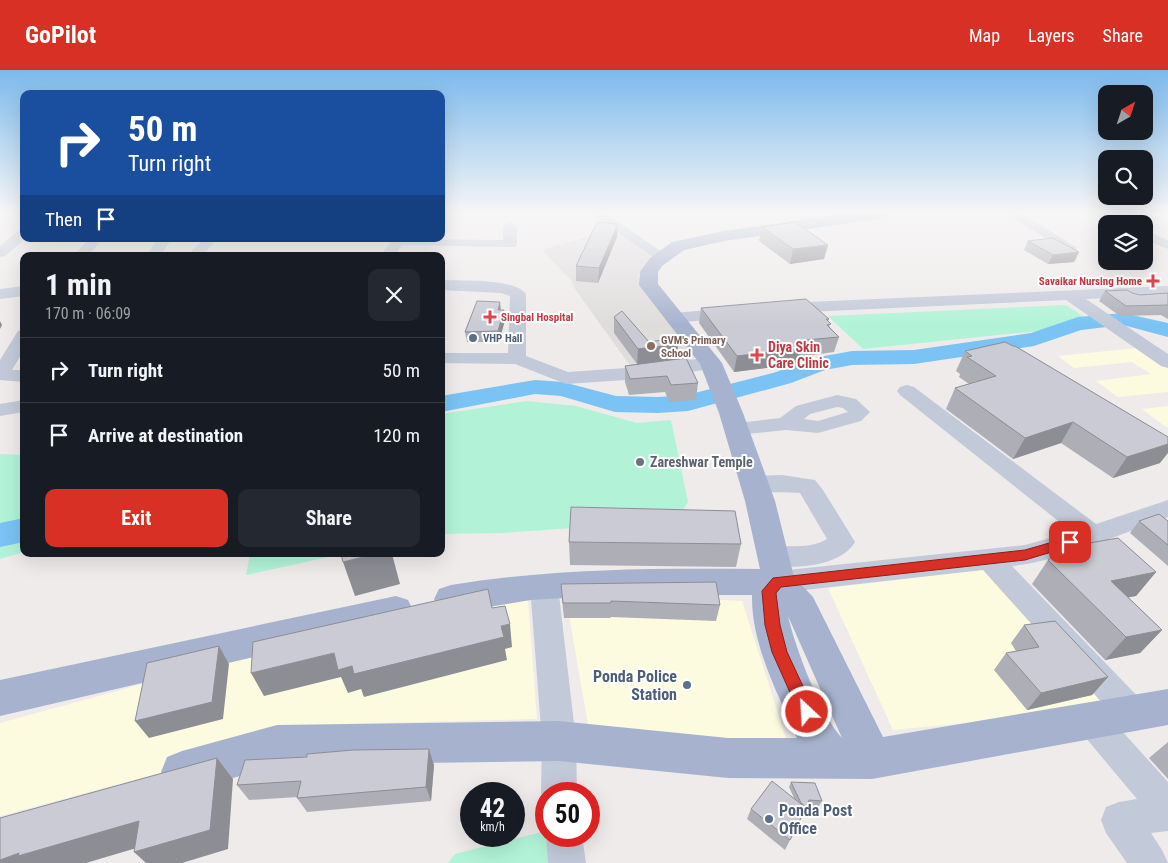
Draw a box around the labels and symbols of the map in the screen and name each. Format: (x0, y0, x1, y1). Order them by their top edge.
north arrow (1098, 85, 1152, 140)
marker: Savaikar Nursing Home (1146, 274, 1160, 288)
place label: Savaikar Nursing Home (1039, 275, 1142, 288)
marker: Singbal Hospital (483, 310, 497, 324)
place label: Singbal Hospital (501, 311, 574, 324)
marker: VHP Hall (467, 332, 479, 344)
place label: VHP Hall (483, 332, 523, 345)
place label: GVM's Primary School (661, 334, 726, 360)
place label: Diya Skin Care Clinic (768, 339, 829, 371)
marker: GVM's Primary School (645, 340, 657, 352)
marker: Diya Skin Care Clinic (750, 348, 764, 362)
place label: Zareshwar Temple (650, 454, 753, 470)
marker: Zareshwar Temple (634, 456, 646, 468)
pin (1049, 521, 1091, 563)
place label: Ponda Police Station (593, 667, 677, 704)
marker: Ponda Police Station (681, 679, 693, 691)
position arrow (780, 685, 832, 737)
speed limit sign: 50 (535, 782, 600, 847)
place label: Ponda Post Office (779, 801, 852, 838)
marker: Ponda Post Office (763, 813, 775, 825)

